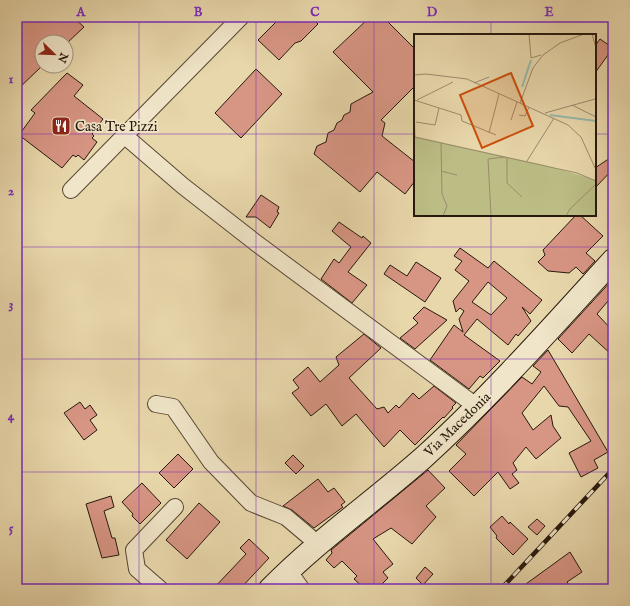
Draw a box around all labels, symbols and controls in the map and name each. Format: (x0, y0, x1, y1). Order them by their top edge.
text: A (76, 4, 87, 21)
text: B (194, 4, 203, 21)
text: C (310, 4, 320, 21)
text: D (427, 4, 438, 21)
text: E (544, 4, 554, 21)
north arrow (34, 34, 74, 74)
inset map (414, 34, 596, 216)
text: N (54, 49, 71, 65)
text: 1 (9, 71, 14, 88)
restaurant icon: Casa Tre Pizzi (50, 115, 72, 137)
place label: Casa Tre Pizzi (75, 118, 158, 136)
text: 2 (8, 183, 14, 200)
text: 3 (9, 296, 14, 313)
street label: Via Macedonia (420, 388, 496, 462)
text: 4 (8, 408, 15, 425)
text: 5 (9, 520, 14, 537)

